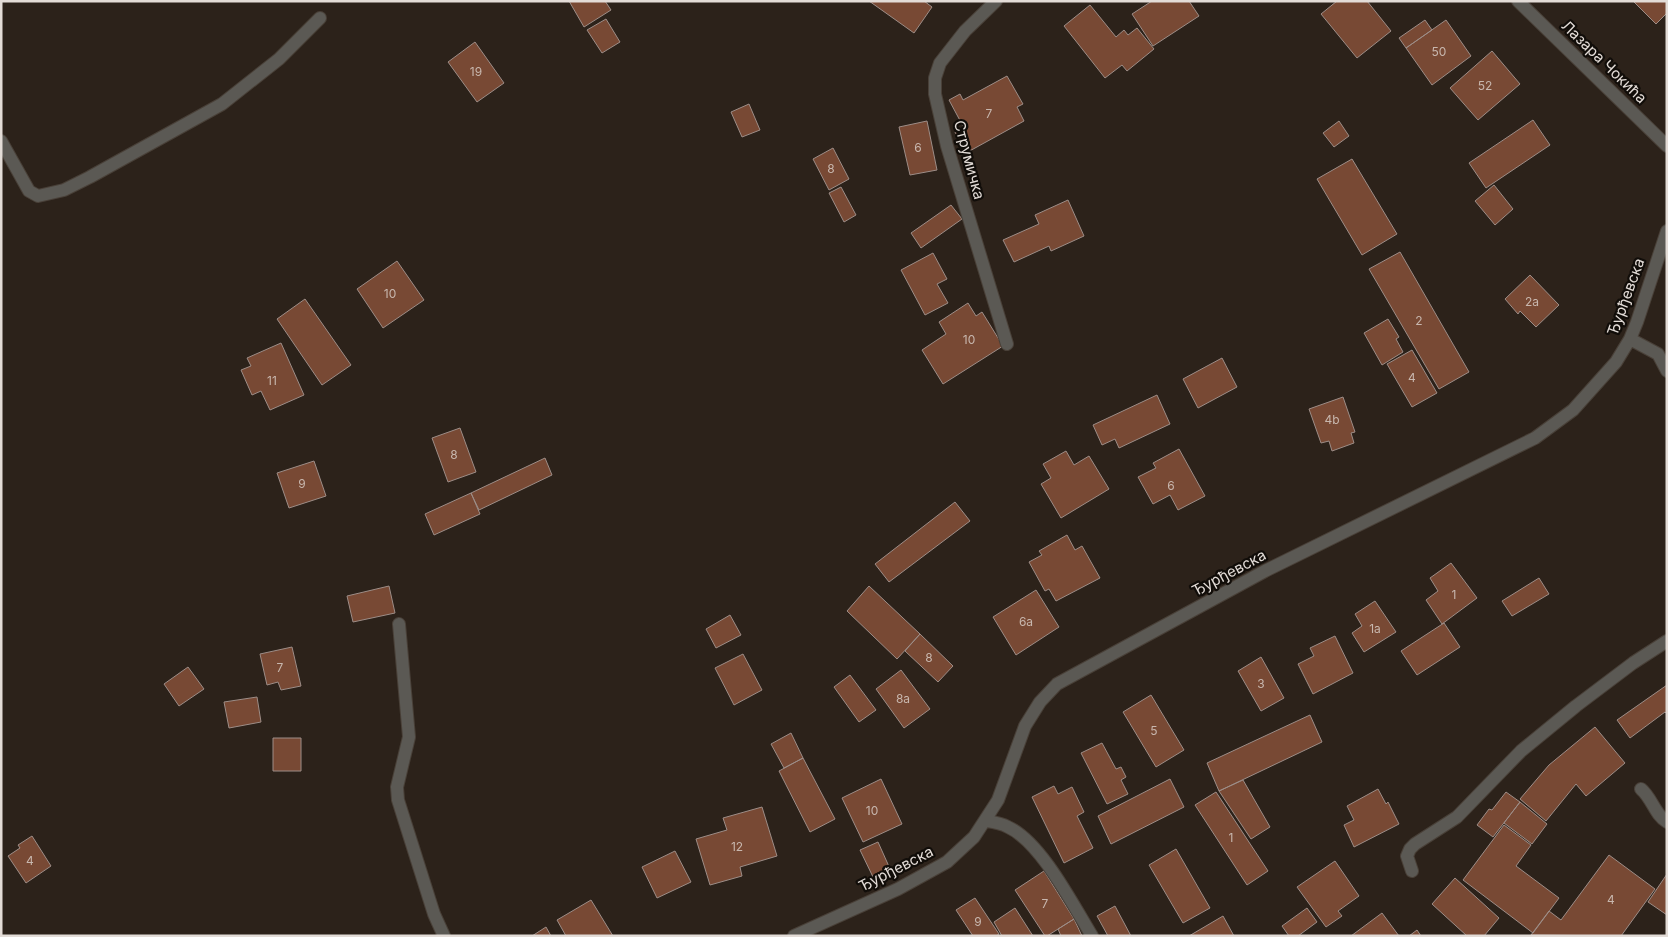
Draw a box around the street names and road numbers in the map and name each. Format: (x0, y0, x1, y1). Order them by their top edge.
street label: Лазара Чокића (1558, 16, 1651, 107)
street label: Струмичка (950, 118, 989, 202)
street label: Ђурђевска (1603, 255, 1648, 338)
street label: Ђурђевска (1188, 545, 1269, 600)
street label: Ђурђевска (855, 842, 936, 895)

